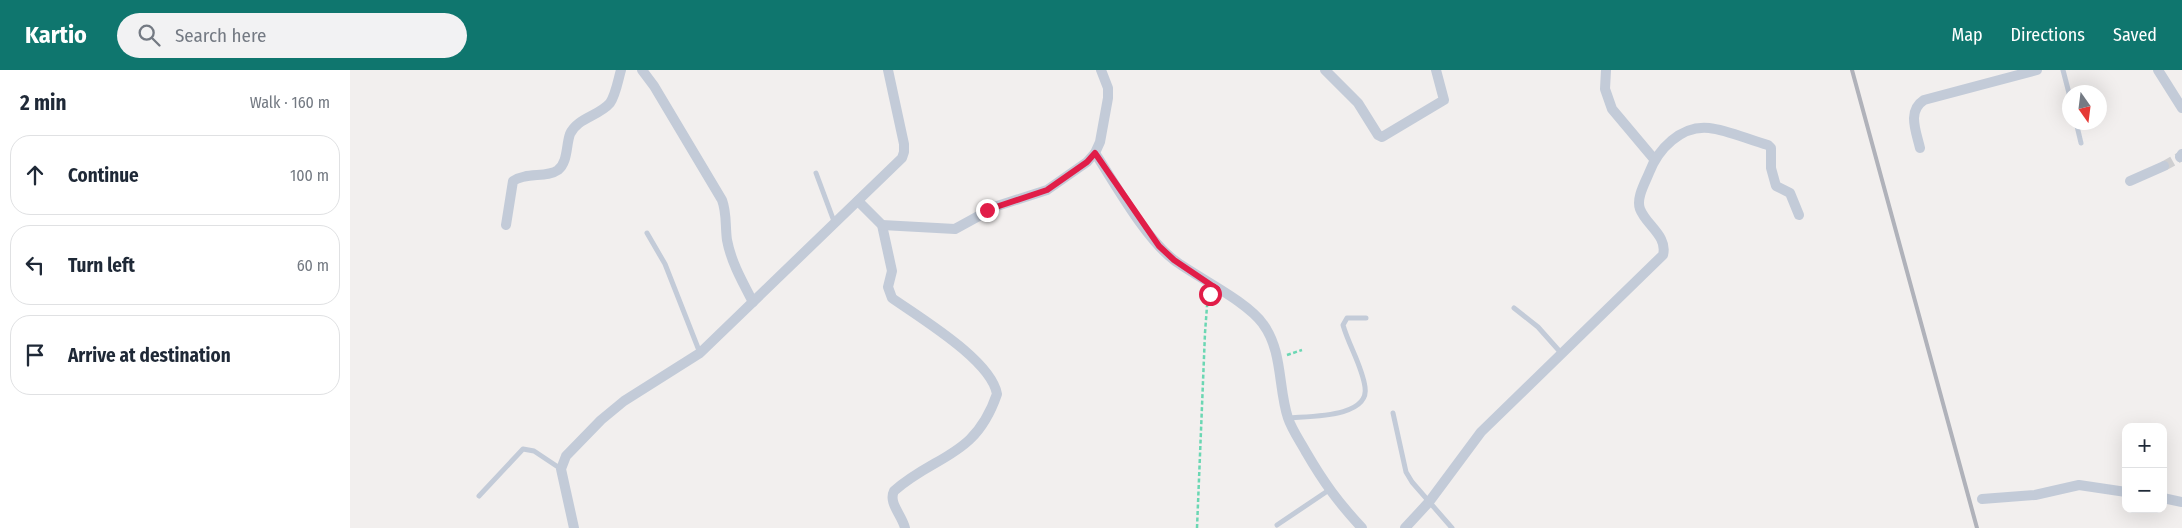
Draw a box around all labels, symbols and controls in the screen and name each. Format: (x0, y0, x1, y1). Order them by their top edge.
search box (117, 13, 467, 58)
text: Kartio (25, 21, 87, 49)
icon: search (135, 21, 163, 49)
text: Search here (175, 24, 266, 47)
text: Map (1951, 24, 1983, 46)
text: Directions (2011, 24, 2085, 46)
text: Saved (2113, 24, 2157, 46)
north arrow (2062, 85, 2107, 130)
text: 2 min (20, 90, 67, 116)
text: Walk · 160 m (250, 93, 330, 112)
icon: ahead (21, 161, 49, 189)
text: Continue (68, 164, 139, 187)
text: 100 m (290, 166, 329, 185)
route end (976, 199, 999, 222)
icon: left (21, 251, 49, 279)
text: Turn left (68, 254, 135, 277)
text: 60 m (297, 256, 329, 275)
route start (1199, 283, 1222, 306)
icon: arrive (21, 341, 49, 369)
text: Arrive at destination (68, 344, 231, 367)
map controls (2122, 423, 2167, 513)
button: + (2122, 423, 2167, 468)
button: − (2122, 468, 2167, 513)

